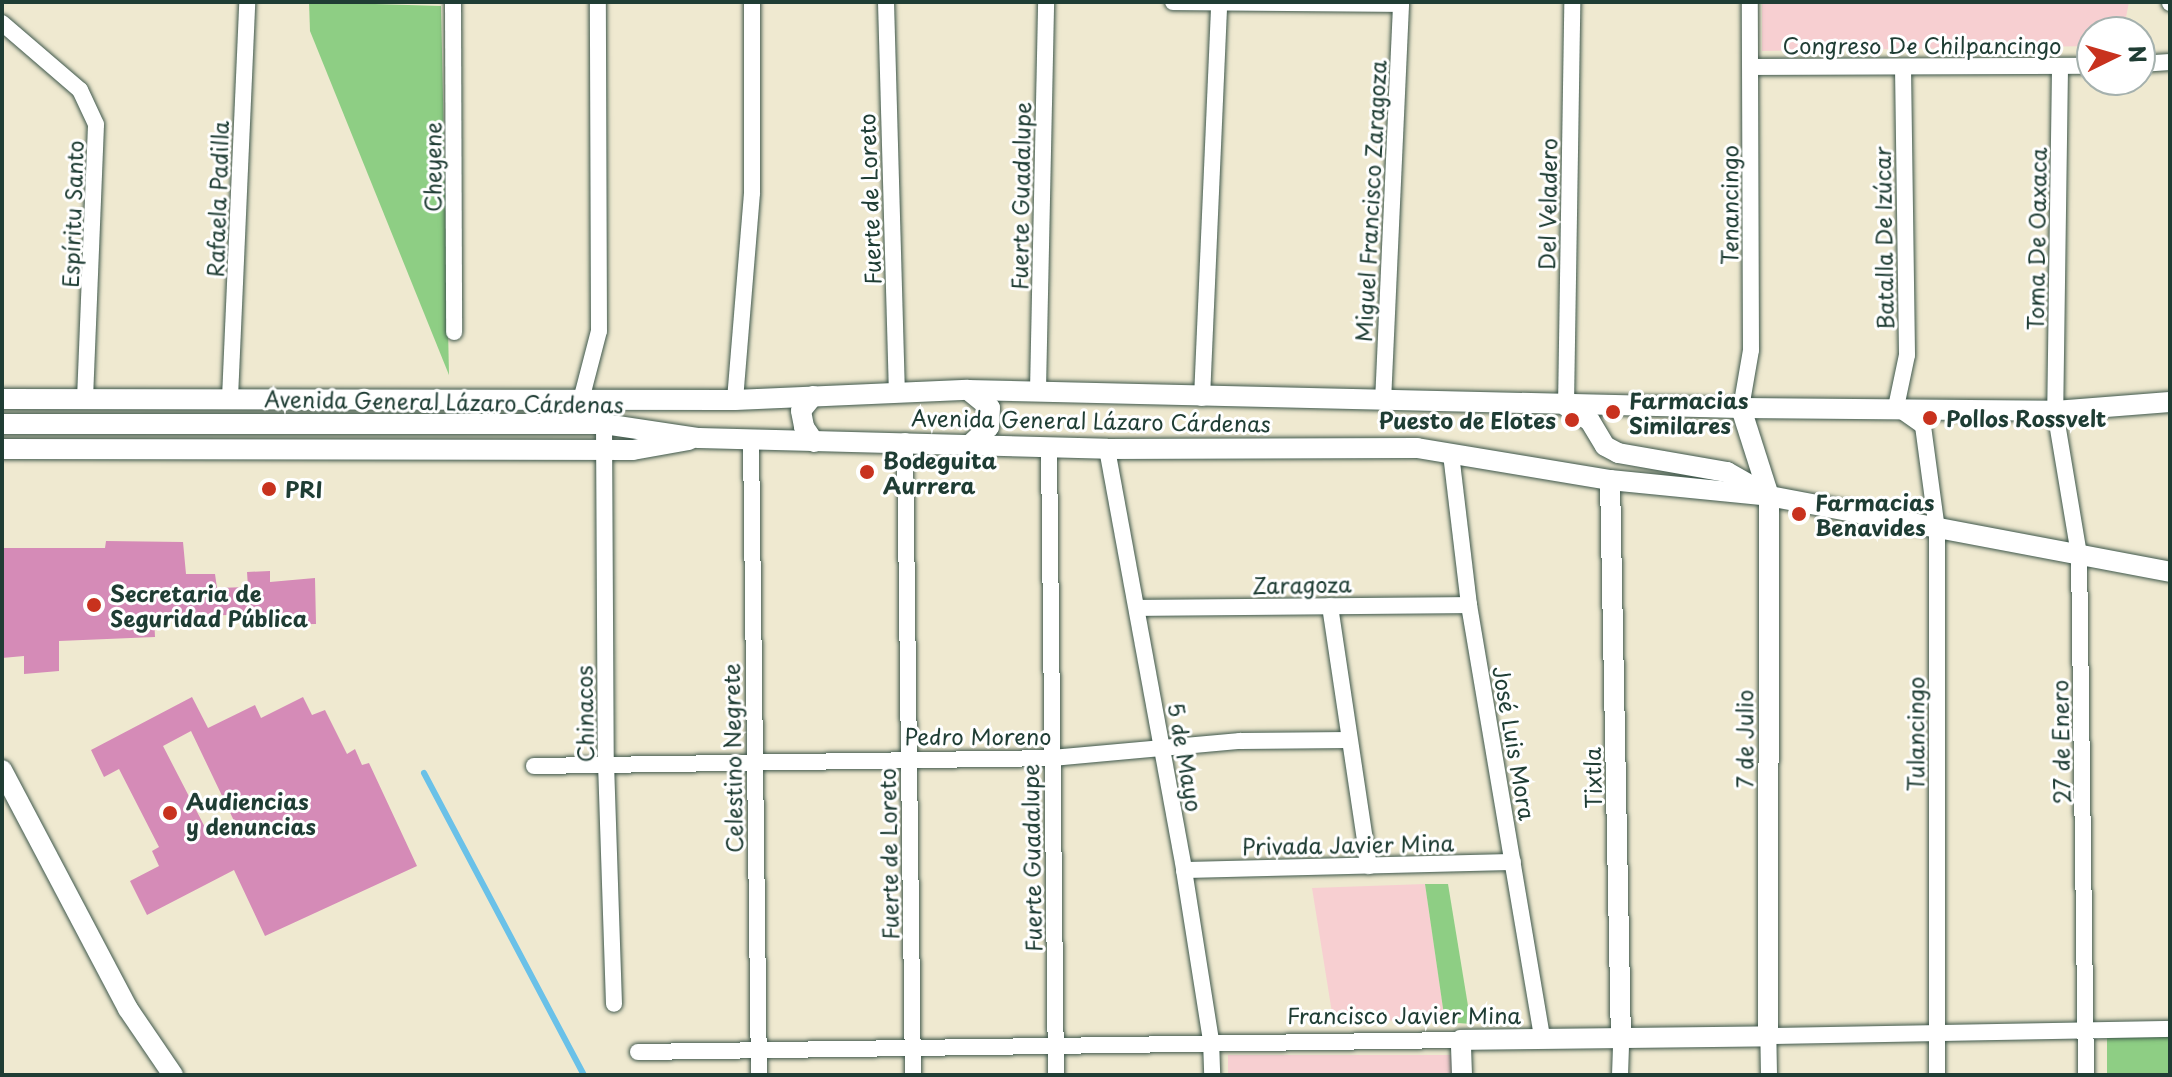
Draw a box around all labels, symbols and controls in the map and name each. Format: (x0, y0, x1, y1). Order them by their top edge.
north arrow (2076, 16, 2156, 96)
street label: Congreso De Chilpancingo (1782, 32, 2062, 58)
text: N (2121, 44, 2156, 64)
street label: Miguel Francisco Zaragoza (1349, 58, 1391, 344)
street label: Fuerte Guadalupe (1005, 101, 1035, 291)
street label: Fuerte de Loreto (853, 112, 885, 286)
street label: Rafaela Padilla (201, 120, 233, 278)
street label: Cheyene (419, 122, 445, 212)
street label: Del Veladero (1533, 137, 1561, 271)
street label: Espíritu Santo (56, 140, 88, 288)
street label: Tenancingo (1716, 145, 1742, 265)
street label: Batalla De Izúcar (1868, 145, 1898, 331)
street label: Toma De Oaxaca (2021, 148, 2051, 330)
street label: Avenida General Lázaro Cárdenas (264, 385, 624, 417)
place label: Farmacias Similares (1629, 386, 1749, 438)
marker: Farmacias Similares (1604, 403, 1622, 421)
street label: Avenida General Lázaro Cárdenas (911, 404, 1271, 436)
place label: Pollos Rossvelt (1946, 405, 2106, 431)
place label: Puesto de Elotes (1377, 407, 1556, 433)
marker: Pollos Rossvelt (1921, 409, 1939, 427)
marker: Puesto de Elotes (1563, 411, 1581, 429)
place label: Bodeguita Aurrera (883, 446, 997, 498)
marker: Bodeguita Aurrera (858, 463, 876, 481)
place label: PRI (285, 476, 322, 502)
marker: PRI (260, 480, 278, 498)
place label: Farmacias Benavides (1815, 488, 1935, 540)
marker: Farmacias Benavides (1790, 505, 1808, 523)
street label: Zaragoza (1252, 570, 1352, 598)
place label: Secretaria de Seguridad Pública (110, 579, 311, 630)
marker: Secretaria de Seguridad Pública (85, 596, 103, 614)
street label: Celestino Negrete (717, 663, 747, 853)
street label: José Luis Mora (1488, 663, 1542, 823)
street label: Chinacos (570, 665, 598, 763)
street label: Tulancingo (1902, 676, 1928, 792)
street label: 27 de Enero (2046, 678, 2074, 806)
street label: 7 de Julio (1731, 688, 1757, 790)
street label: 5 de Mayo (1163, 699, 1209, 815)
street label: Pedro Moreno (904, 723, 1052, 749)
street label: Tixtla (1578, 747, 1606, 809)
street label: Fuerte Guadalupe (1016, 763, 1046, 953)
street label: Fuerte de Loreto (873, 767, 903, 941)
place label: Audiencias y denuncias (186, 787, 318, 838)
marker: Audiencias y denuncias (161, 804, 179, 822)
street label: Privada Javier Mina (1241, 829, 1455, 859)
street label: Francisco Javier Mina (1287, 1002, 1521, 1028)

